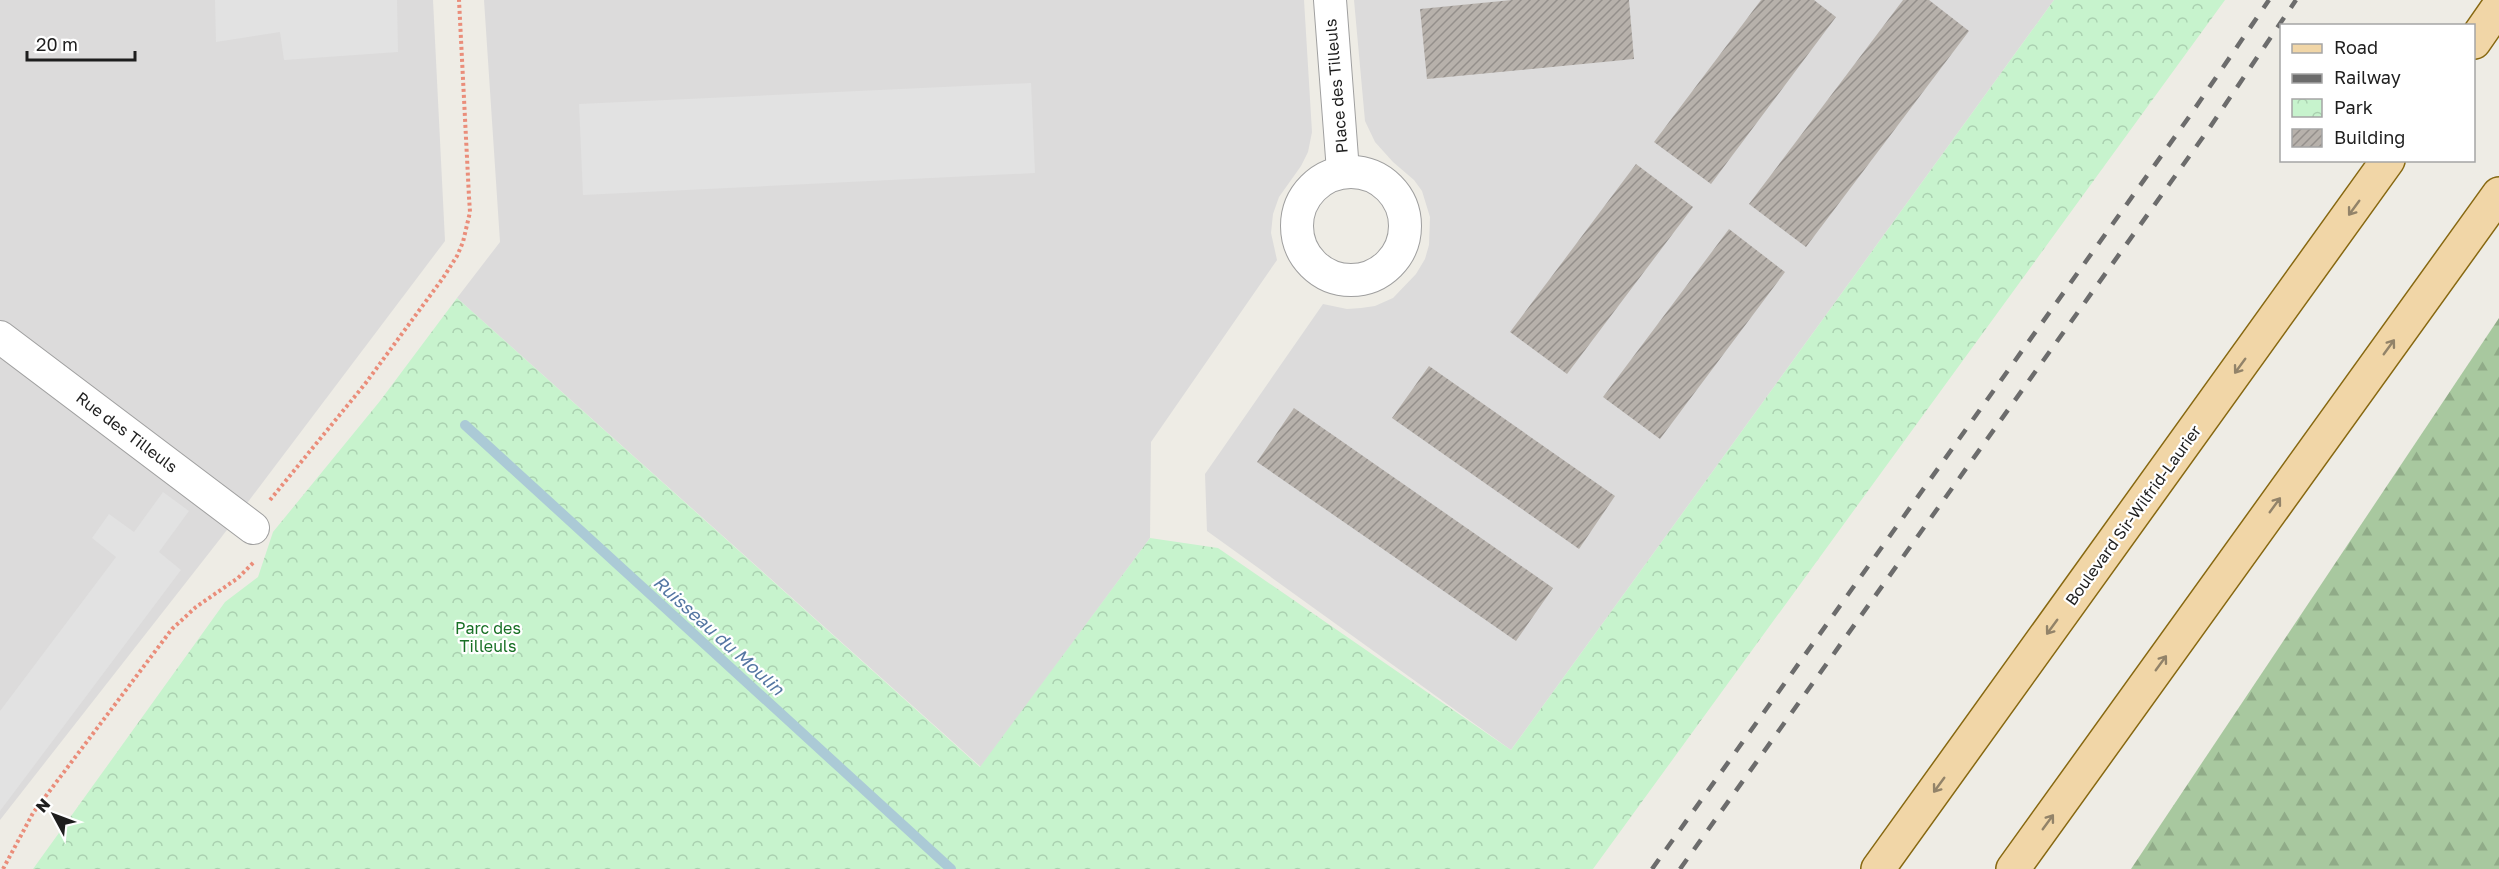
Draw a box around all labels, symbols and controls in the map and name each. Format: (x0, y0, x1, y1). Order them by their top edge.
street label: Place des Tilleuls (1320, 18, 1352, 154)
scale bar (27, 24, 135, 62)
legend (2280, 24, 2475, 162)
text: 20 m (36, 33, 78, 55)
text: Road (2334, 36, 2378, 58)
text: Railway (2334, 66, 2401, 88)
text: Park (2334, 96, 2373, 118)
text: Building (2334, 126, 2405, 148)
one-way arrow (2348, 199, 2360, 216)
one-way arrow (2383, 339, 2395, 355)
one-way arrow (2234, 358, 2246, 374)
street label: Rue des Tilleuls (72, 387, 182, 477)
street label: Boulevard Sir-Wilfrid-Laurier (2061, 421, 2205, 609)
one-way arrow (2269, 497, 2282, 513)
water label: Ruisseau du Moulin (649, 571, 789, 700)
park label: Parc des Tilleuls (455, 618, 521, 656)
one-way arrow (2046, 618, 2059, 634)
one-way arrow (2155, 656, 2168, 672)
one-way arrow (1932, 776, 1945, 792)
north arrow (24, 785, 84, 845)
text: N (31, 794, 54, 816)
one-way arrow (2041, 814, 2054, 830)

